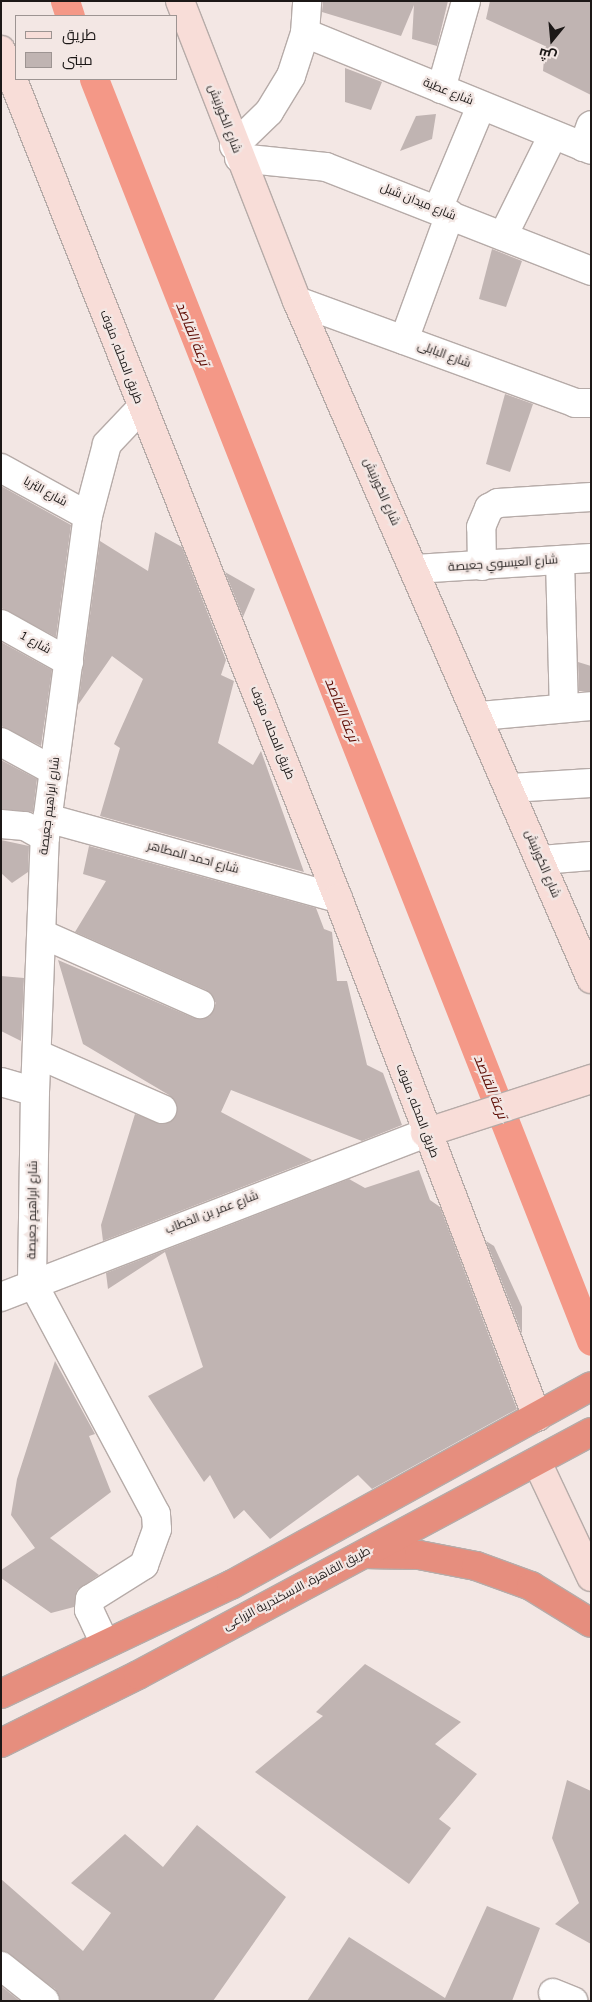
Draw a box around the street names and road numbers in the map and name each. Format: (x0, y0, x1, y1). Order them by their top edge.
street label: شارع عطية (421, 75, 475, 109)
street label: شارع الكورنيش (204, 83, 244, 155)
street label: شارع ميدان شبل (378, 180, 458, 224)
street label: طريق المحله, منوف (96, 308, 146, 406)
street label: شارع البابلى (415, 339, 473, 371)
street label: شارع الكورنيش (360, 456, 402, 528)
street label: شارع الثريا (21, 474, 69, 510)
street label: شارع العيسوي جعيصة (448, 553, 558, 575)
street label: شارع 1 (17, 629, 53, 657)
street label: طريق المحله, منوف (247, 684, 297, 782)
street label: شارع ابراهيم جعيصة (37, 756, 63, 856)
street label: شارع الكورنيش (521, 828, 563, 900)
street label: شارع احمد المطاهر (146, 839, 240, 877)
street label: طريق المحله, منوف (392, 1062, 442, 1160)
street label: شارع ابراهيم جعيصة (25, 1161, 41, 1259)
street label: شارع عمر بن الخطاب (163, 1189, 261, 1237)
street label: طريق القاهرة, الاسكندرية الزراعى (221, 1544, 373, 1634)

